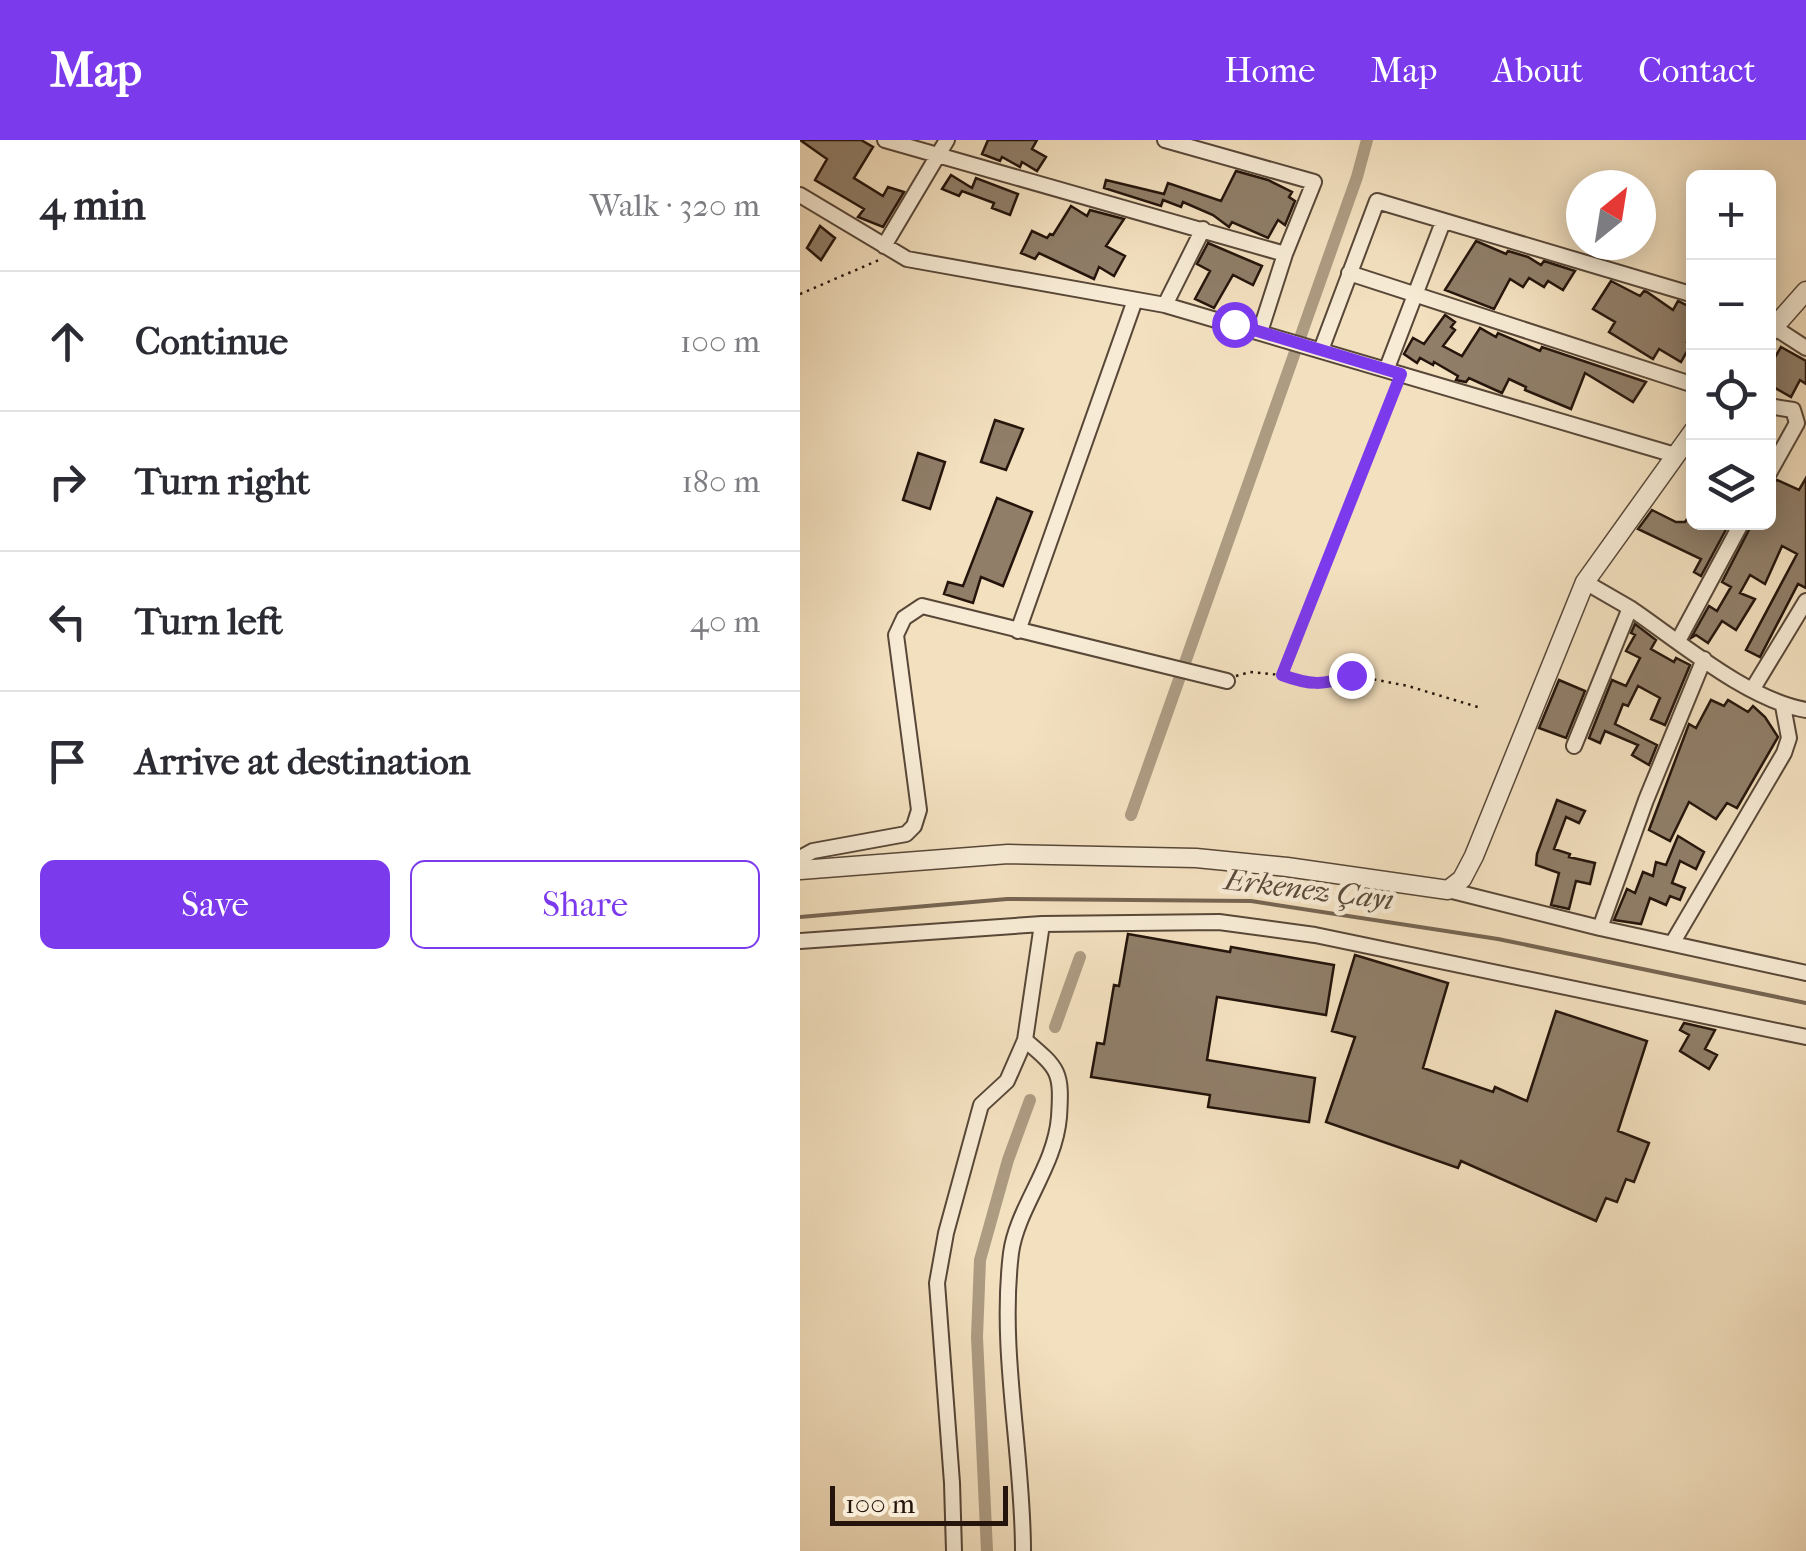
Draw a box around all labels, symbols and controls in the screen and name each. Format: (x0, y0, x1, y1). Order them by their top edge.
text: Map (50, 42, 142, 98)
text: Home (1224, 50, 1315, 91)
text: Map (1370, 50, 1438, 91)
text: About (1493, 50, 1583, 91)
text: Contact (1638, 50, 1756, 91)
north arrow (1566, 170, 1656, 260)
map controls (1686, 170, 1776, 530)
button: + (1686, 170, 1776, 260)
text: 4 min (40, 181, 146, 230)
text: Walk · 320 m (590, 187, 760, 224)
button: − (1686, 260, 1776, 350)
route start (1212, 302, 1258, 348)
icon: ahead (40, 314, 95, 369)
text: Continue (135, 319, 288, 364)
text: 100 m (680, 323, 760, 360)
button: locate (1686, 350, 1776, 440)
button: layers (1686, 440, 1776, 530)
icon: right (40, 454, 95, 509)
text: Turn right (135, 459, 310, 504)
text: 180 m (681, 463, 760, 500)
icon: left (40, 594, 95, 649)
text: Turn left (135, 599, 283, 644)
text: 40 m (690, 603, 760, 640)
route end (1329, 653, 1375, 699)
icon: arrive (40, 734, 95, 789)
text: Arrive at destination (135, 739, 471, 784)
button: Save (40, 860, 390, 949)
button: Share (410, 860, 760, 949)
water label: Erkenez Çayı (1221, 862, 1395, 918)
scale bar (830, 1481, 1008, 1526)
text: 100 m (845, 1487, 915, 1520)

